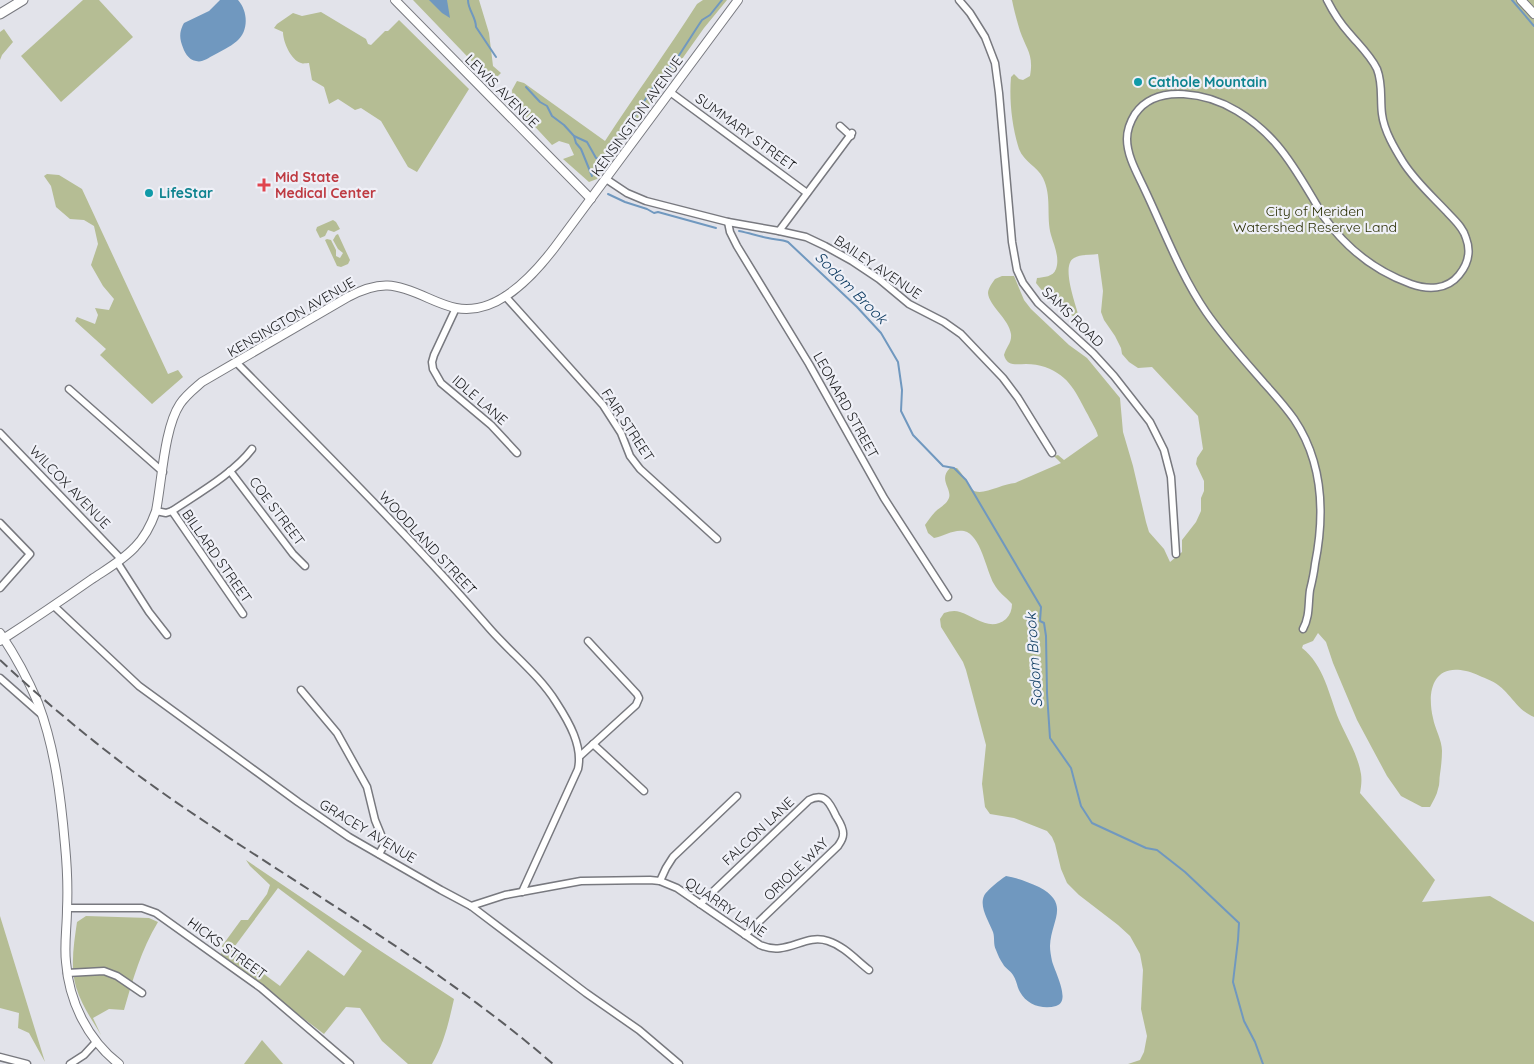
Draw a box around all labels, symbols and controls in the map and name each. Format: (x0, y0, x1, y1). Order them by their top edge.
street label: LEWIS AVENUE (461, 50, 543, 132)
street label: KENSINGTON AVENUE (587, 52, 687, 180)
place label: Cathole Mountain (1148, 73, 1267, 91)
marker: Cathole Mountain (1132, 76, 1144, 88)
street label: SUMMARY STREET (692, 89, 800, 175)
place label: Mid State Medical Center (275, 168, 376, 202)
marker: Mid State Medical Center (257, 178, 271, 192)
place label: LifeStar (159, 184, 213, 202)
marker: LifeStar (143, 187, 155, 199)
park label: City of Meriden Watershed Reserve Land (1233, 202, 1397, 236)
street label: BAILEY AVENUE (831, 231, 925, 303)
water label: Sodom Brook (811, 247, 893, 329)
street label: KENSINGTON AVENUE (224, 273, 358, 361)
street label: SAMS ROAD (1038, 283, 1108, 351)
street label: LEONARD STREET (809, 349, 883, 461)
street label: IDLE LANE (449, 371, 511, 429)
street label: FAIR STREET (598, 385, 658, 465)
street label: WILCOX AVENUE (26, 441, 114, 533)
street label: COE STREET (245, 473, 309, 549)
street label: WOODLAND STREET (375, 487, 481, 599)
street label: BILLARD STREET (178, 506, 256, 606)
water label: Sodom Brook (1021, 610, 1046, 708)
street label: FALCON LANE (718, 793, 798, 869)
street label: GRACEY AVENUE (316, 795, 420, 867)
street label: ORIOLE WAY (760, 834, 832, 904)
street label: QUARRY LANE (682, 873, 770, 941)
street label: HICKS STREET (184, 913, 270, 983)

